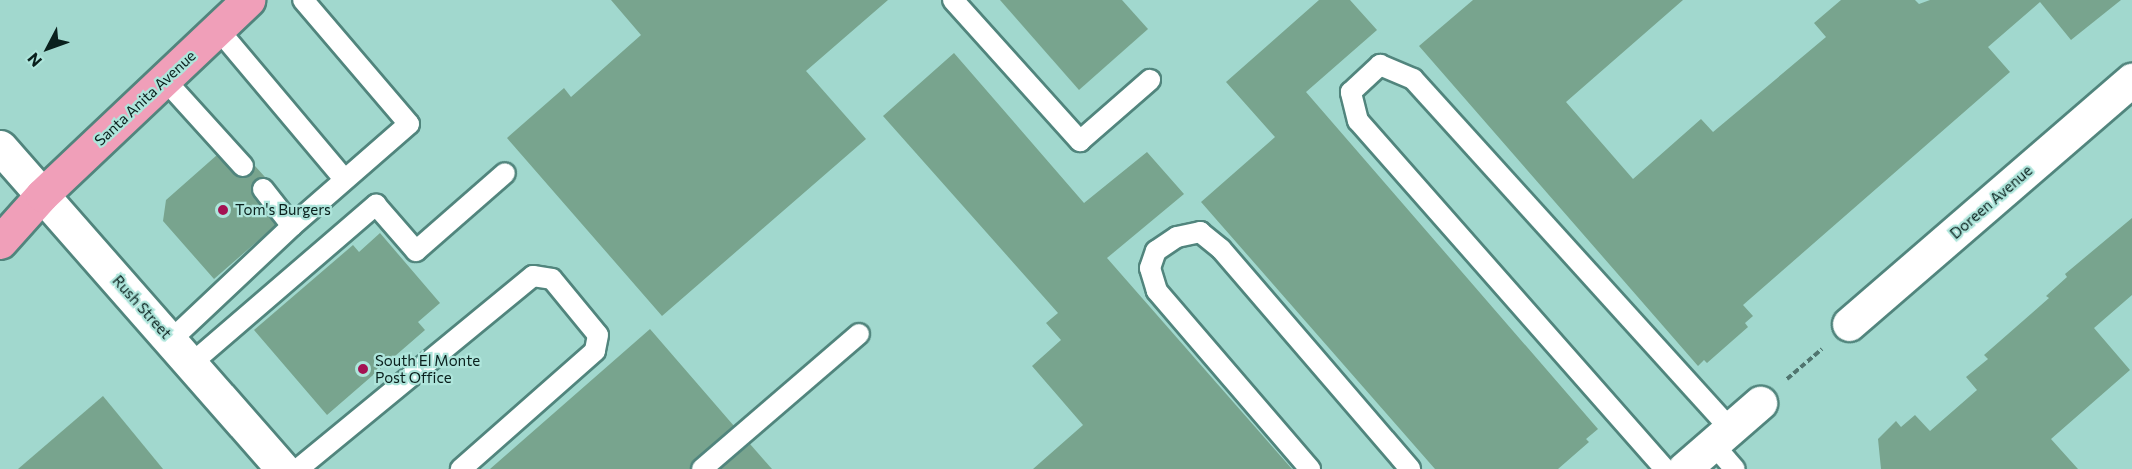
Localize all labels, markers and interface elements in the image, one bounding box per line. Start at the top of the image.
north arrow [18,18,78,78]
street label: Santa Anita Avenue [91,46,199,150]
text: N [23,49,45,71]
street label: Doreen Avenue [1946,161,2036,243]
place label: Tom's Burgers [235,201,331,219]
marker: Tom's Burgers [216,203,230,217]
street label: Rush Street [109,272,175,342]
place label: South El Monte Post Office [375,351,480,386]
marker: South El Monte Post Office [356,362,370,376]

